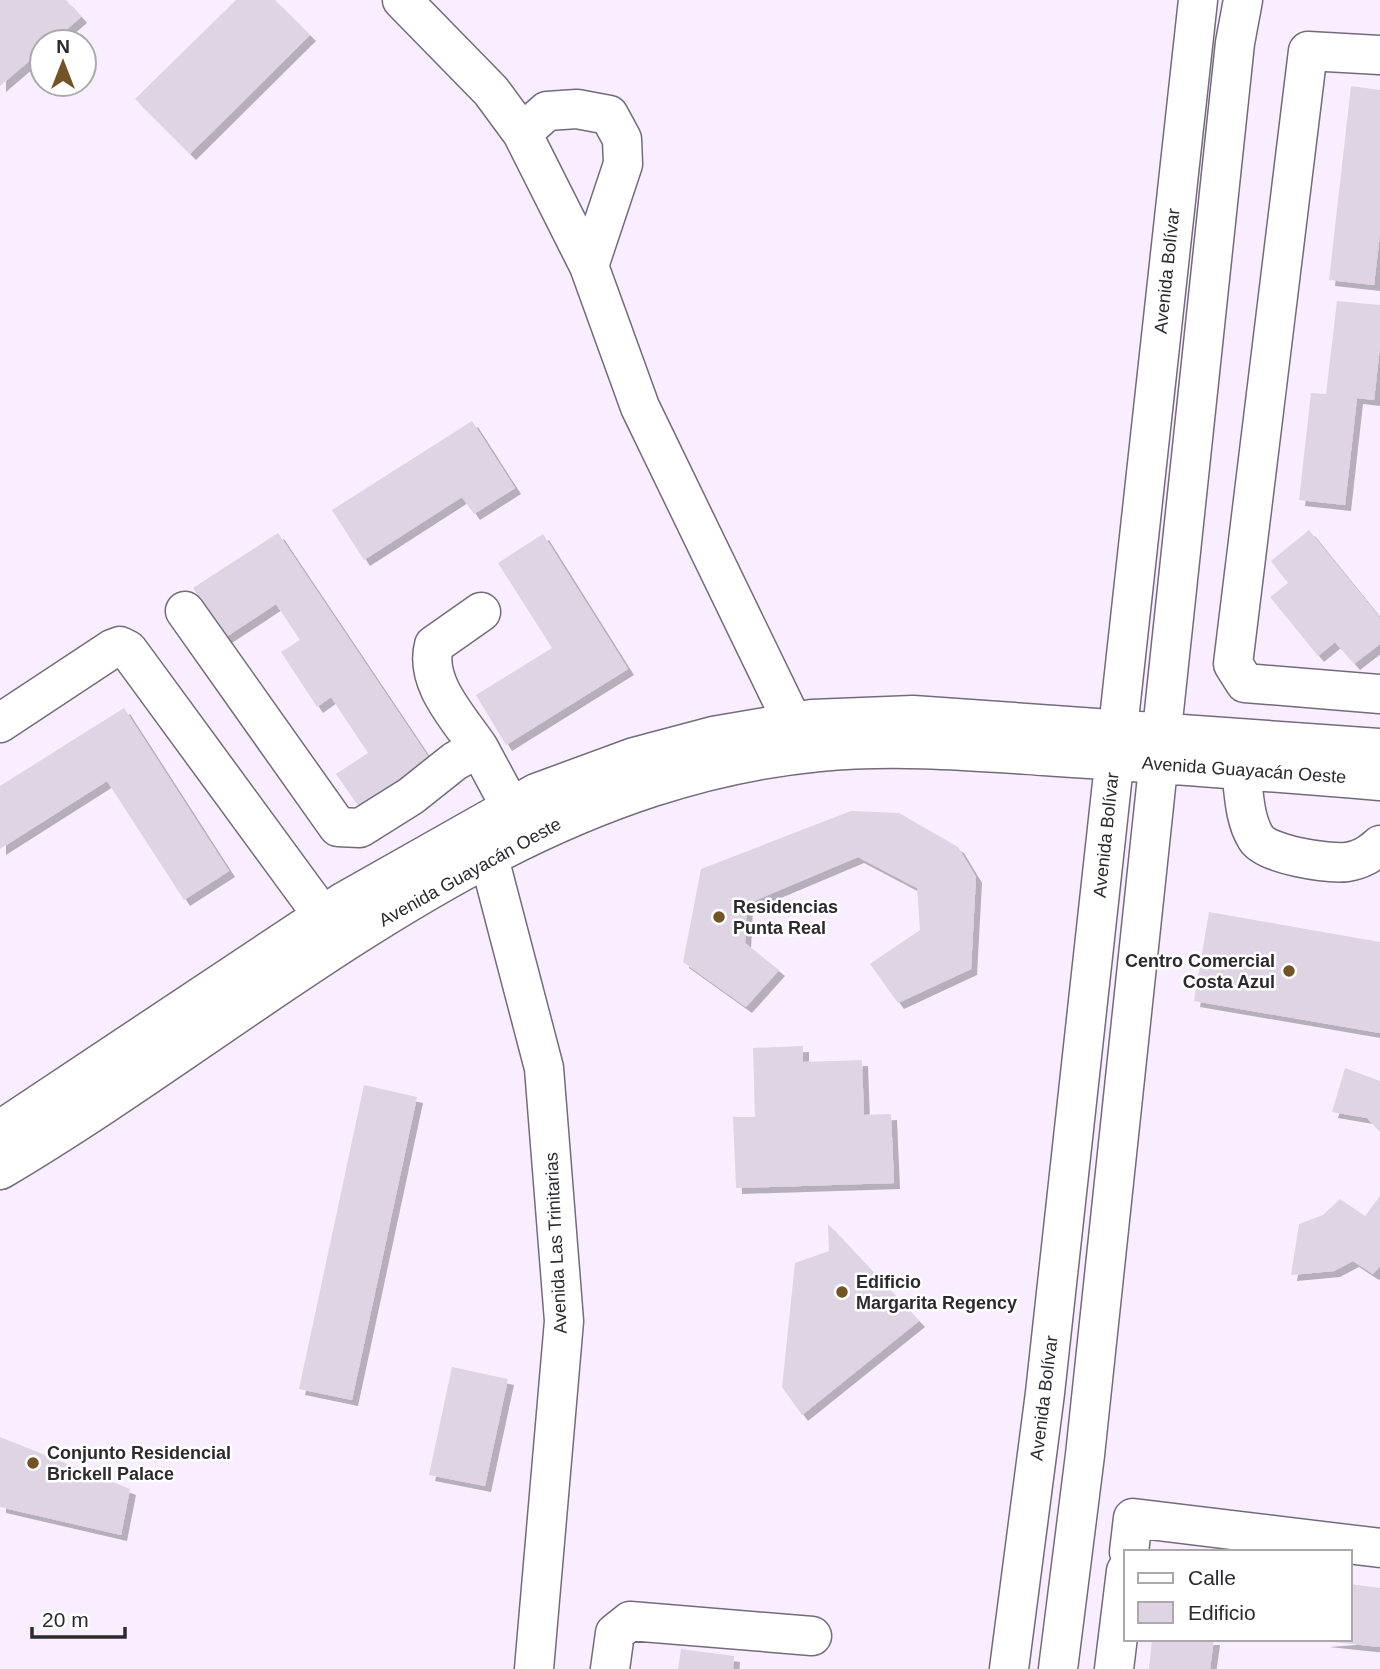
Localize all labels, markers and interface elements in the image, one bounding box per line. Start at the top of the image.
north arrow [28,28,98,98]
text: N [56,36,70,57]
street label: Avenida Bolívar [1150,207,1184,335]
street label: Avenida Guayacán Oeste [1141,753,1347,787]
street label: Avenida Bolívar [1089,771,1123,899]
street label: Avenida Guayacán Oeste [376,814,564,930]
place label: Residencias Punta Real [733,897,838,938]
marker: Residencias Punta Real [711,909,727,925]
place label: Centro Comercial Costa Azul [1125,951,1275,992]
marker: Centro Comercial Costa Azul [1281,963,1297,979]
street label: Avenida Las Trinitarias [541,1152,571,1334]
place label: Edificio Margarita Regency [856,1272,1017,1313]
marker: Edificio Margarita Regency [834,1284,850,1300]
street label: Avenida Bolívar [1026,1334,1062,1462]
place label: Conjunto Residencial Brickell Palace [47,1443,231,1484]
marker: Conjunto Residencial Brickell Palace [25,1455,41,1471]
legend [1124,1550,1352,1641]
text: Calle [1188,1566,1236,1589]
scale bar [32,1596,124,1640]
text: Edificio [1188,1601,1256,1624]
text: 20 m [42,1608,89,1631]

